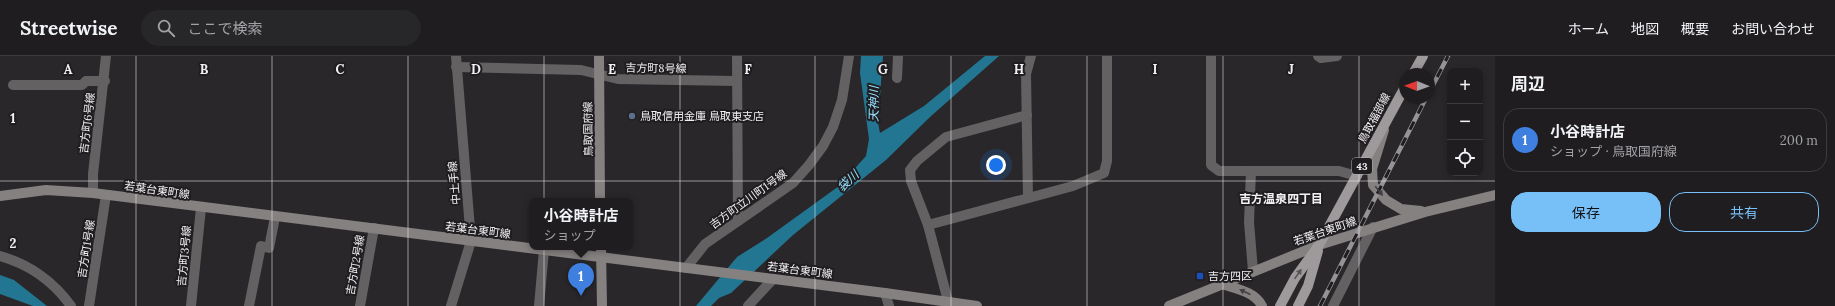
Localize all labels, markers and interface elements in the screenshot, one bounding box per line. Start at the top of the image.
search box [141,10,421,46]
text: Streetwise [20,16,117,40]
icon: search [155,17,177,39]
text: ここで検索 [187,19,262,38]
text: ホーム [1567,20,1609,38]
text: 地図 [1631,20,1659,38]
text: 概要 [1681,20,1709,38]
text: お問い合わせ [1731,20,1815,38]
street label: 吉方町8号線 [625,60,687,76]
text: A [64,61,73,78]
text: B [200,61,209,78]
text: C [336,61,345,78]
text: D [471,61,481,78]
text: E [608,61,616,78]
text: F [744,61,752,78]
text: G [878,61,888,78]
text: H [1014,61,1024,78]
text: I [1152,61,1158,78]
text: J [1288,61,1294,78]
north arrow [1399,68,1435,104]
map controls [1447,68,1483,176]
button: + [1447,68,1483,104]
text: 周辺 [1511,73,1545,95]
water label: 天神川 [866,84,881,122]
street label: 鳥取福部線 [1355,90,1393,146]
street label: 吉方町6号線 [76,92,98,154]
street label: 鳥取国府線 [581,101,595,157]
button: − [1447,104,1483,140]
place label: 鳥取信用金庫 鳥取東支店 [640,109,764,123]
text: 1 [10,110,16,127]
marker: 鳥取信用金庫 鳥取東支店 [627,111,637,121]
text: 小谷時計店 [1550,122,1625,141]
text: 1 [1522,132,1528,149]
text: 200 m [1780,132,1818,149]
button: locate [1447,140,1483,176]
text: ショップ · 鳥取国府線 [1550,143,1677,160]
your location [986,155,1006,175]
road number: 43 [1352,158,1372,174]
street label: 中土手線 [445,160,463,206]
street label: 吉方町立川町1号線 [707,166,789,232]
water label: 袋川 [834,166,863,194]
street label: 若葉台東町線 [123,178,191,202]
one-way arrow [1374,186,1383,197]
district label: 吉方温泉四丁目 [1239,191,1323,206]
button: 保存 [1511,192,1661,232]
button: 共有 [1669,192,1819,232]
popup [529,198,633,250]
text: 小谷時計店 [543,206,619,225]
street label: 若葉台東町線 [1292,214,1358,248]
street label: 吉方町1号線 [74,219,98,279]
street label: 若葉台東町線 [444,219,512,241]
street label: 吉方町3号線 [174,225,194,287]
text: ショップ [543,227,596,244]
street label: 吉方町2号線 [343,234,367,296]
text: 2 [10,235,17,252]
street label: 若葉台東町線 [766,259,834,281]
pin: 1 [568,263,594,296]
place label: 吉方四区 [1208,269,1252,283]
one-way arrow [1294,269,1302,279]
marker: 吉方四区 [1195,271,1205,281]
one-way arrow [1239,289,1250,295]

